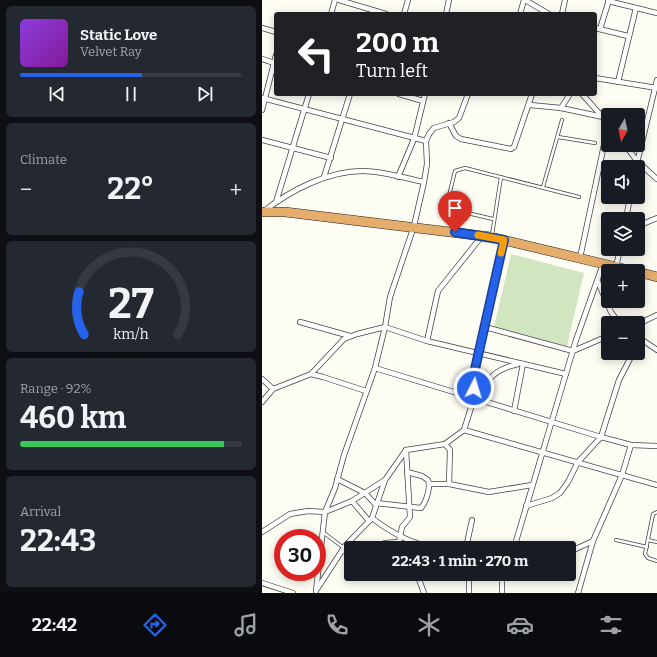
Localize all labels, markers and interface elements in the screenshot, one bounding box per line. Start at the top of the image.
text: Static Love [80,26,157,44]
text: 200 m [356,26,439,59]
icon: left [290,28,342,80]
text: Velvet Ray [80,44,142,59]
text: Turn left [356,60,428,82]
icon: previous [46,83,68,105]
icon: pause [120,83,142,105]
icon: next [194,83,216,105]
north arrow [601,108,645,152]
map controls [601,108,645,360]
text: Climate [20,152,67,167]
button: sound [601,160,645,204]
text: 22° [107,171,154,207]
text: − [20,176,32,203]
text: + [229,176,242,203]
pin [438,191,472,232]
icon: arrive [444,197,466,219]
button: layers [601,212,645,256]
button: + [601,264,645,308]
text: 27 [108,278,154,328]
button: − [601,316,645,360]
text: km/h [113,325,149,342]
position arrow [453,367,495,409]
text: Range · 92% [20,381,92,396]
text: 460 km [20,400,127,436]
text: Arrival [20,504,61,519]
text: 22:43 [20,523,96,559]
speed limit sign: 30 [274,529,326,581]
text: 22:43 · 1 min · 270 m [392,552,528,570]
icon: directions [141,611,169,639]
icon: music [232,611,260,639]
icon: phone [323,611,351,639]
icon: climate [415,611,443,639]
icon: car [506,611,534,639]
icon: filters [597,611,625,639]
text: 22:42 [32,614,77,636]

